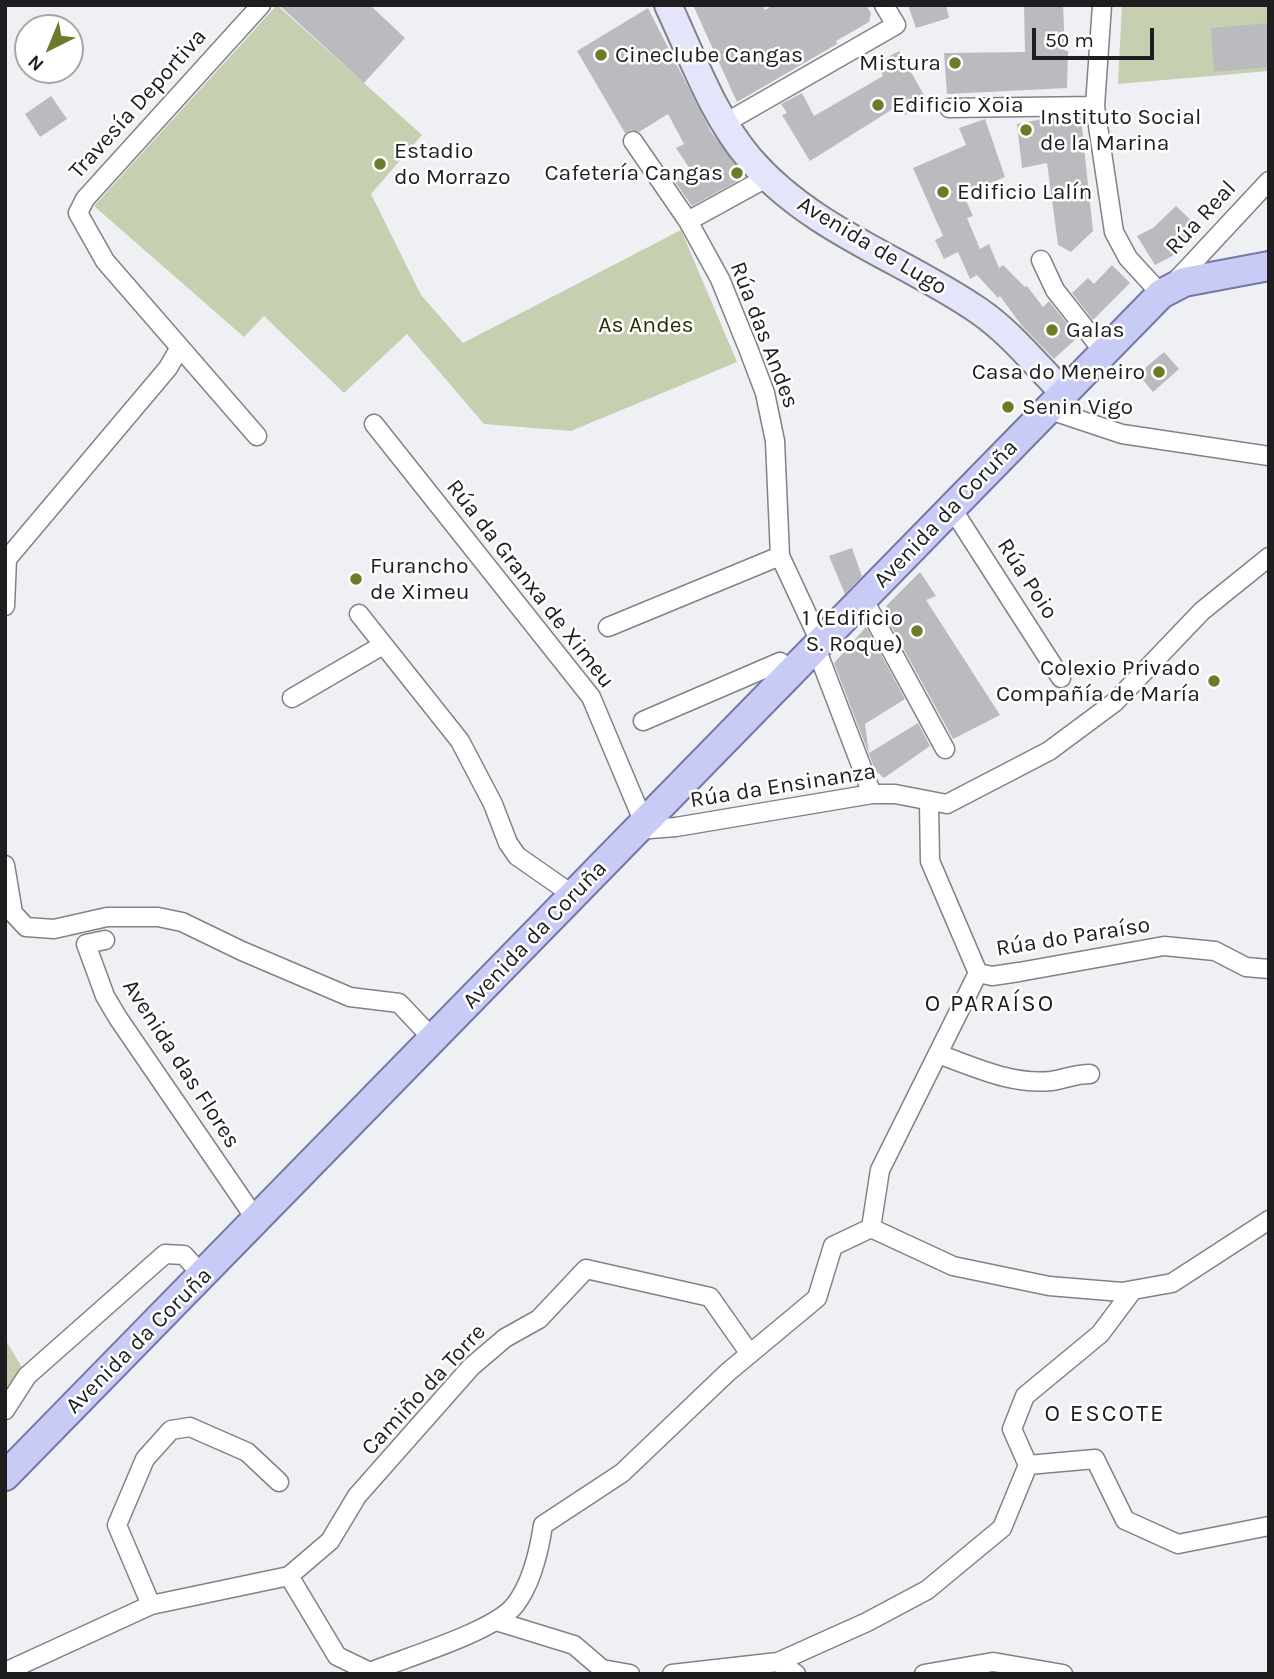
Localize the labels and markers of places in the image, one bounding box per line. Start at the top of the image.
place label: Cineclube Cangas [615,41,803,69]
marker: Cineclube Cangas [593,47,609,63]
place label: Mistura [859,49,941,77]
marker: Mistura [947,55,963,71]
place label: Edificio Xoia [892,91,1024,119]
marker: Edificio Xoia [870,97,886,113]
place label: Instituto Social de la Marina [1040,103,1201,157]
marker: Instituto Social de la Marina [1018,122,1034,138]
place label: Estadio do Morrazo [394,137,510,191]
marker: Estadio do Morrazo [372,156,388,172]
place label: Cafetería Cangas [544,159,723,187]
marker: Cafetería Cangas [729,165,745,181]
place label: Edificio Lalín [957,178,1092,206]
marker: Edificio Lalín [935,184,951,200]
place label: Galas [1066,316,1125,344]
marker: Galas [1044,322,1060,338]
place label: Casa do Meneiro [972,358,1145,386]
marker: Casa do Meneiro [1151,364,1167,380]
place label: Senin Vigo [1022,393,1133,421]
marker: Senin Vigo [1000,399,1016,415]
place label: Furancho de Ximeu [370,552,470,606]
marker: Furancho de Ximeu [348,571,364,587]
place label: 1 (Edificio S. Roque) [802,604,903,658]
marker: 1 (Edificio S. Roque) [909,623,925,639]
place label: Colexio Privado Compañía de María [996,654,1200,708]
marker: Colexio Privado Compañía de María [1206,673,1222,689]

